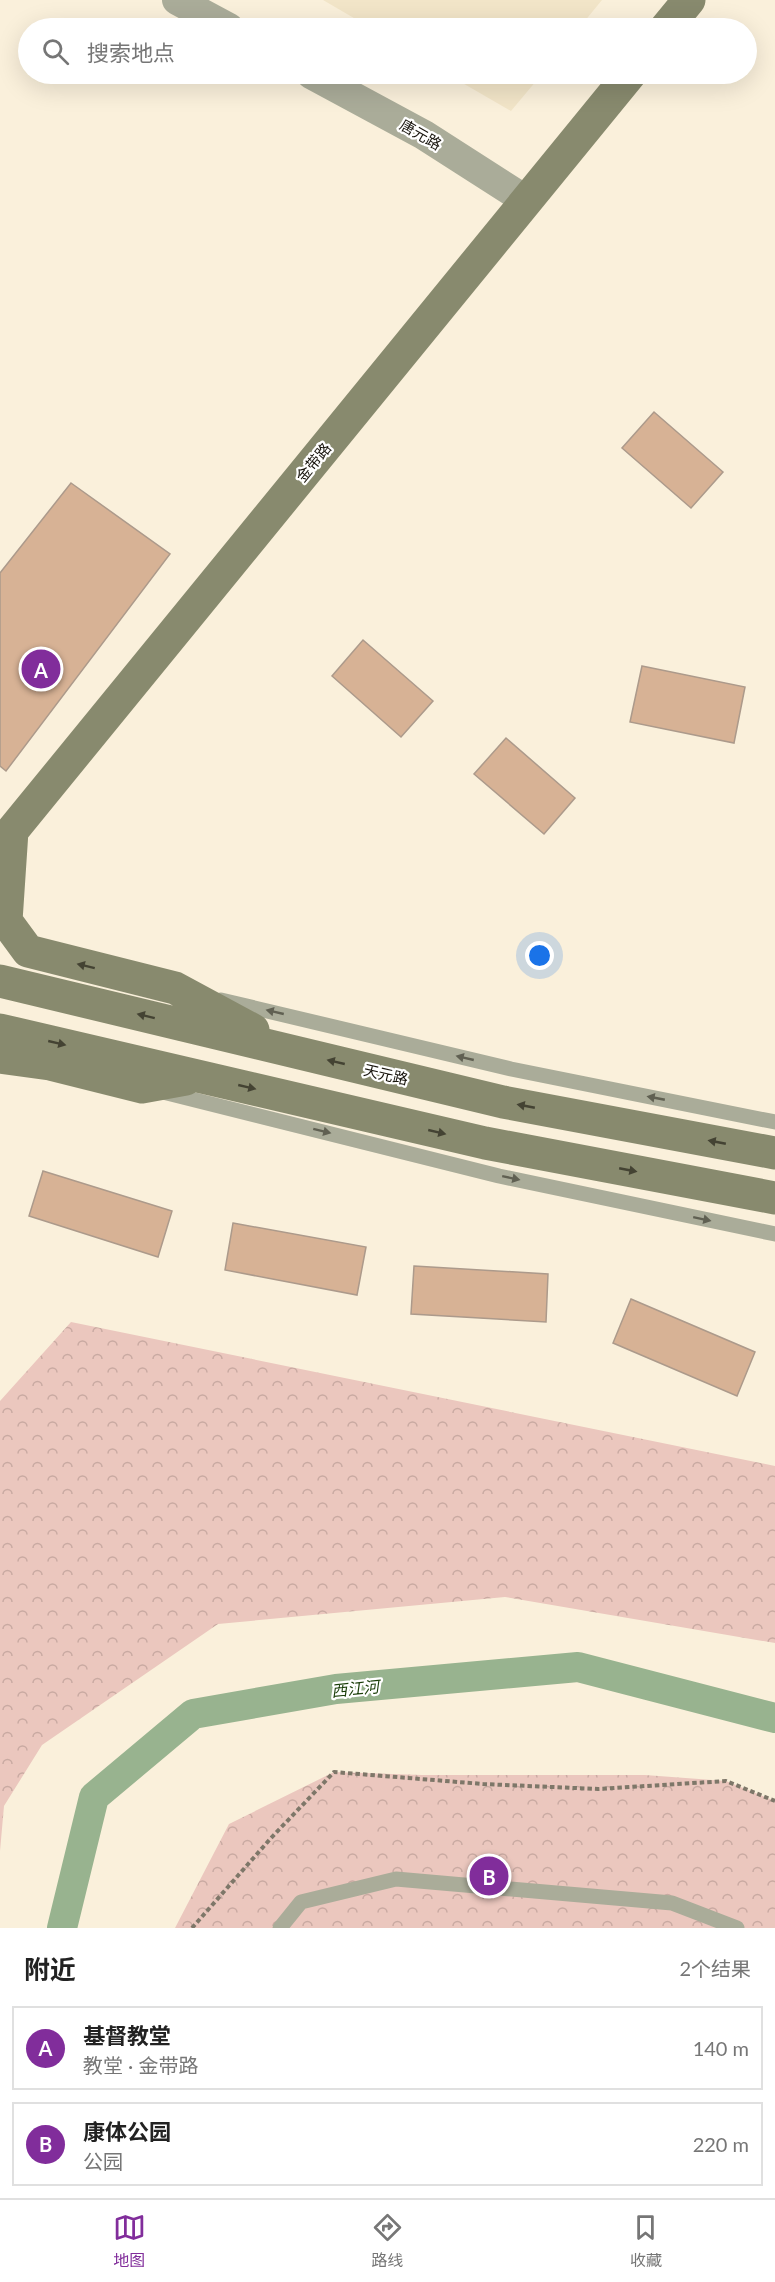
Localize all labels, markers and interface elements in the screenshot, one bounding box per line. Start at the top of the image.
search box [18,18,757,84]
icon: search [39,35,72,68]
text: 搜索地点 [87,39,175,66]
street label: 唐元路 [397,115,445,153]
street label: 金带路 [292,439,334,485]
pin: A [22,646,60,692]
your location [525,941,554,970]
one-way arrow [77,960,95,970]
one-way arrow [266,1007,285,1017]
one-way arrow [137,1011,156,1021]
one-way arrow [48,1038,66,1048]
one-way arrow [456,1052,474,1062]
one-way arrow [326,1057,345,1066]
street label: 天元路 [362,1060,410,1088]
one-way arrow [238,1083,256,1093]
one-way arrow [646,1093,665,1102]
one-way arrow [516,1101,535,1110]
one-way arrow [312,1127,331,1137]
one-way arrow [428,1127,446,1137]
one-way arrow [708,1137,727,1146]
one-way arrow [619,1166,638,1175]
one-way arrow [502,1174,521,1183]
one-way arrow [692,1215,711,1224]
water label: 西江河 [330,1676,383,1700]
pin: B [470,1854,508,1898]
text: 附近 [24,1953,76,1985]
text: 2个结果 [679,1956,751,1980]
text: 基督教堂 [83,2022,171,2049]
text: A [39,2036,52,2060]
text: 140 m [693,2036,749,2060]
text: 教堂 · 金带路 [83,2053,198,2077]
text: 康体公园 [83,2118,171,2145]
text: B [39,2132,52,2156]
text: 220 m [693,2132,749,2156]
text: 公园 [83,2149,123,2173]
tab: 地图 [113,2211,146,2271]
tab: 路线 [371,2211,404,2271]
tab: 收藏 [629,2211,662,2271]

